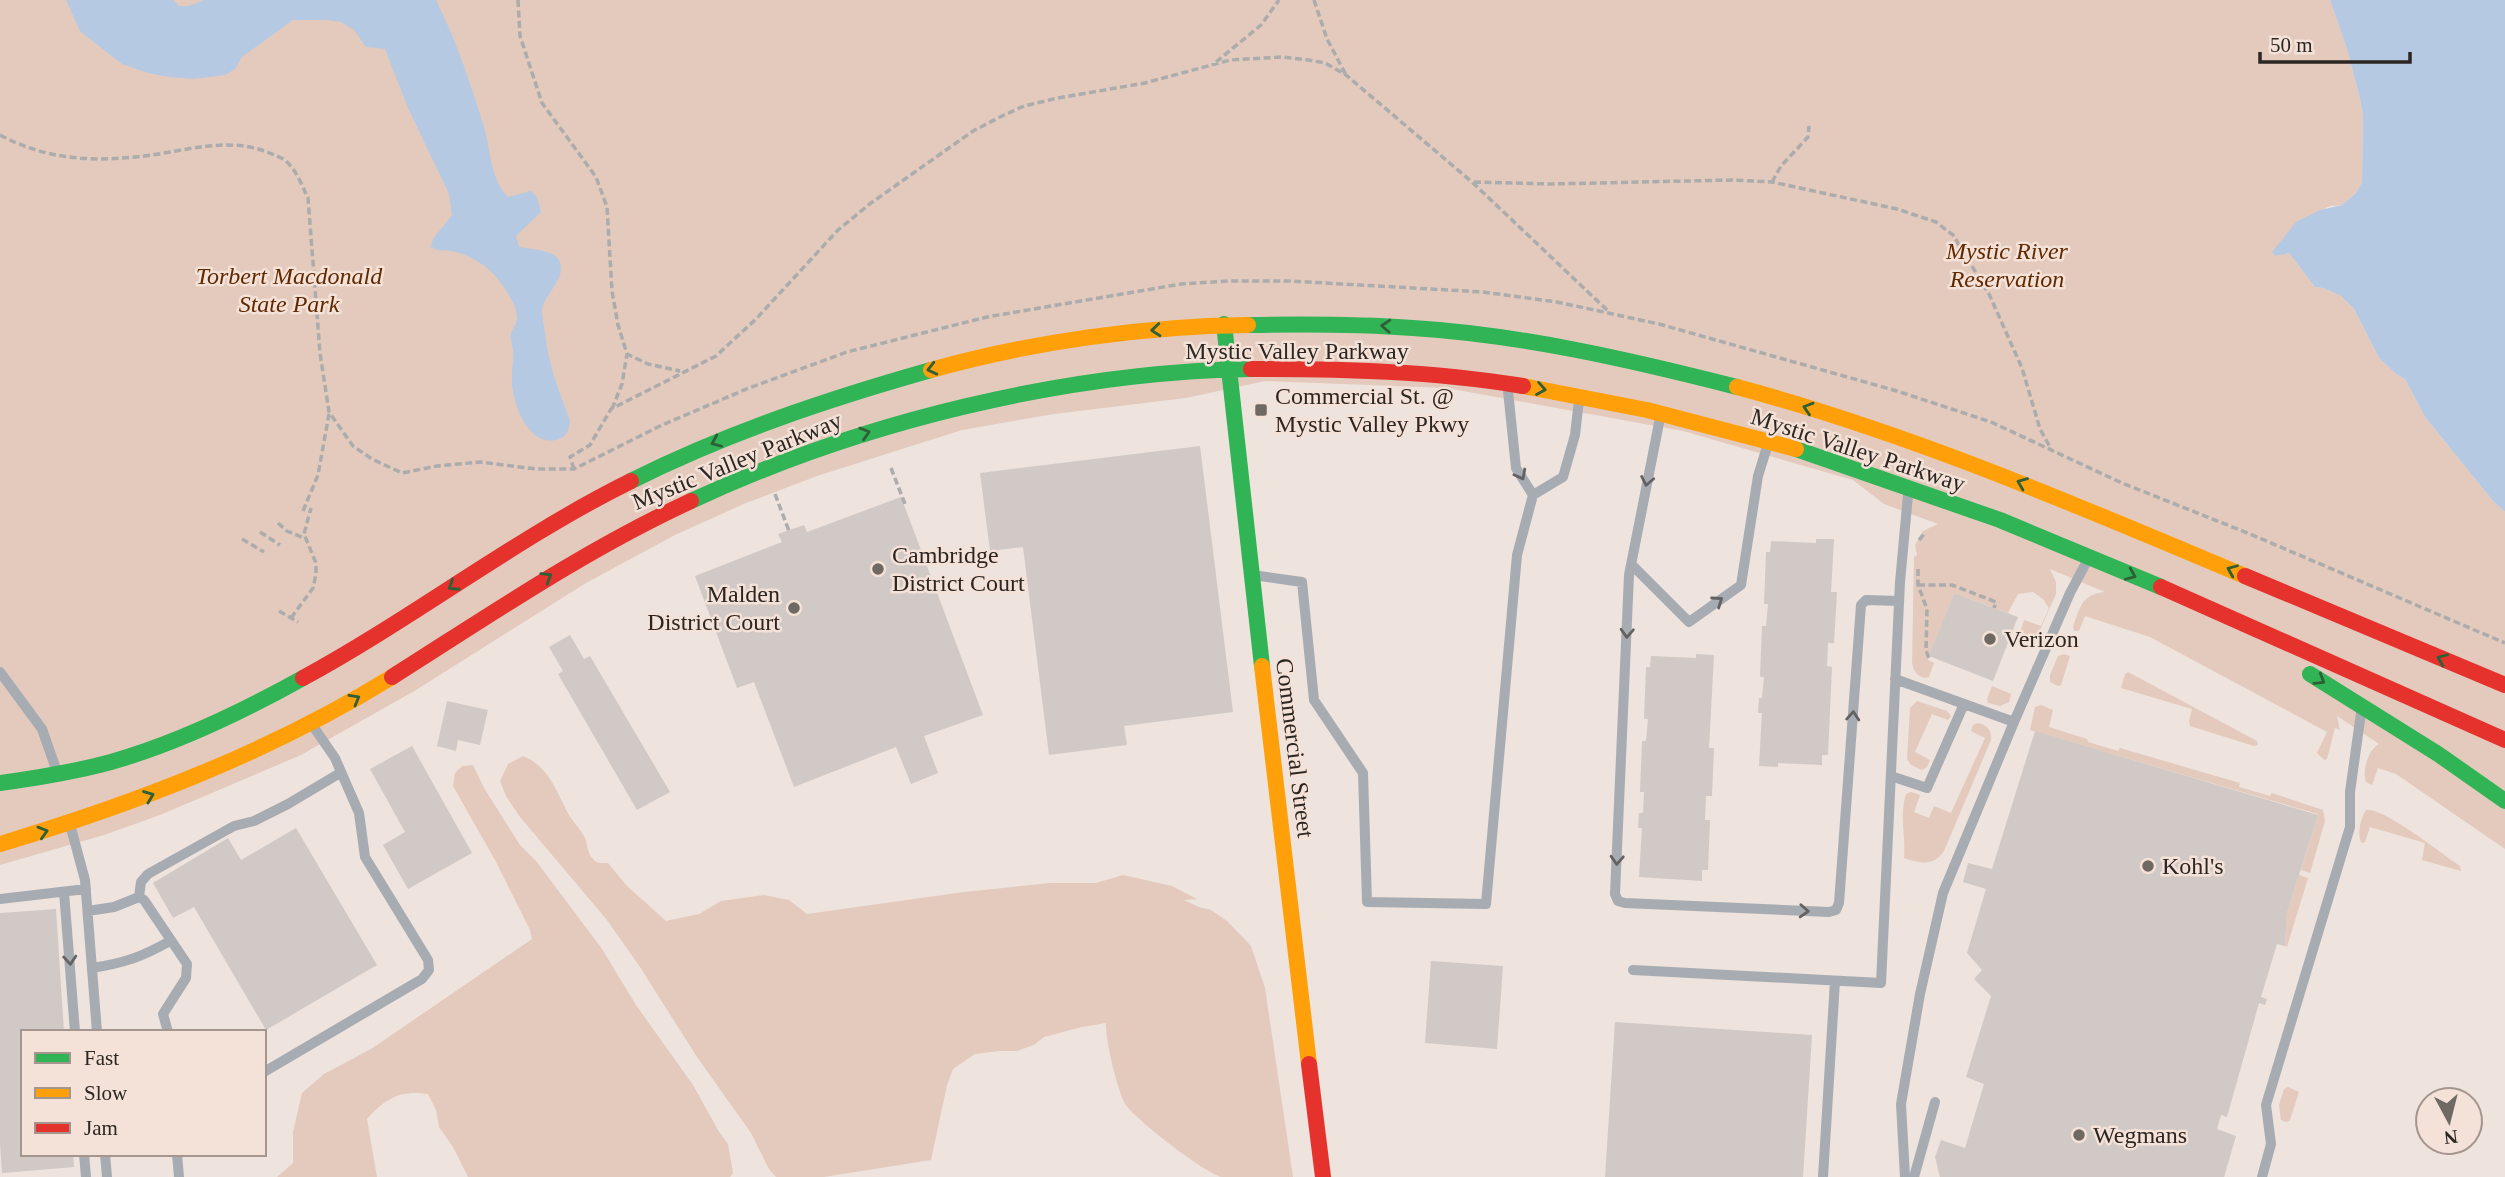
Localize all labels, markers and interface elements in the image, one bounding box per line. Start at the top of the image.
scale bar [2260,21,2410,65]
text: 50 m [2270,33,2313,57]
park label: Mystic River Reservation [1945,238,2069,292]
park label: Torbert Macdonald State Park [196,263,383,317]
one-way arrow [1380,319,1391,334]
one-way arrow [1150,322,1161,337]
street label: Mystic Valley Parkway [1185,338,1409,364]
one-way arrow [926,361,938,375]
one-way arrow [1535,381,1547,396]
place label: Commercial St. @ Mystic Valley Pkwy [1275,383,1469,437]
marker: Commercial St. @ Mystic Valley Pkwy [1253,402,1269,418]
one-way arrow [1802,402,1814,416]
street label: Mystic Valley Parkway [1748,403,1968,497]
street label: Mystic Valley Parkway [629,407,845,515]
one-way arrow [859,427,871,442]
one-way arrow [711,434,724,448]
one-way arrow [1513,467,1527,480]
one-way arrow [1640,475,1655,487]
one-way arrow [2017,477,2030,491]
place label: Cambridge District Court [892,542,1025,596]
marker: Cambridge District Court [870,561,886,577]
one-way arrow [2227,565,2239,579]
one-way arrow [2124,567,2136,581]
one-way arrow [540,573,553,586]
one-way arrow [447,577,460,590]
place label: Malden District Court [647,581,780,635]
one-way arrow [1710,597,1723,609]
marker: Malden District Court [786,600,802,616]
place label: Verizon [2004,626,2079,652]
one-way arrow [1619,627,1634,638]
marker: Verizon [1982,631,1998,647]
one-way arrow [2437,653,2449,667]
street label: Commercial Street [1271,657,1319,840]
one-way arrow [2313,672,2326,685]
one-way arrow [348,694,360,707]
one-way arrow [1845,711,1860,722]
one-way arrow [143,791,155,805]
one-way arrow [36,825,48,840]
place label: Kohl's [2162,853,2224,879]
one-way arrow [1609,855,1624,866]
marker: Kohl's [2140,858,2156,874]
one-way arrow [1799,904,1810,919]
one-way arrow [62,955,77,966]
legend [21,1030,266,1156]
text: Fast [84,1046,119,1070]
text: Slow [84,1081,128,1105]
north arrow [2414,1086,2484,1156]
text: Jam [84,1116,118,1140]
place label: Wegmans [2093,1122,2187,1148]
text: N [2443,1126,2459,1149]
marker: Wegmans [2071,1127,2087,1143]

